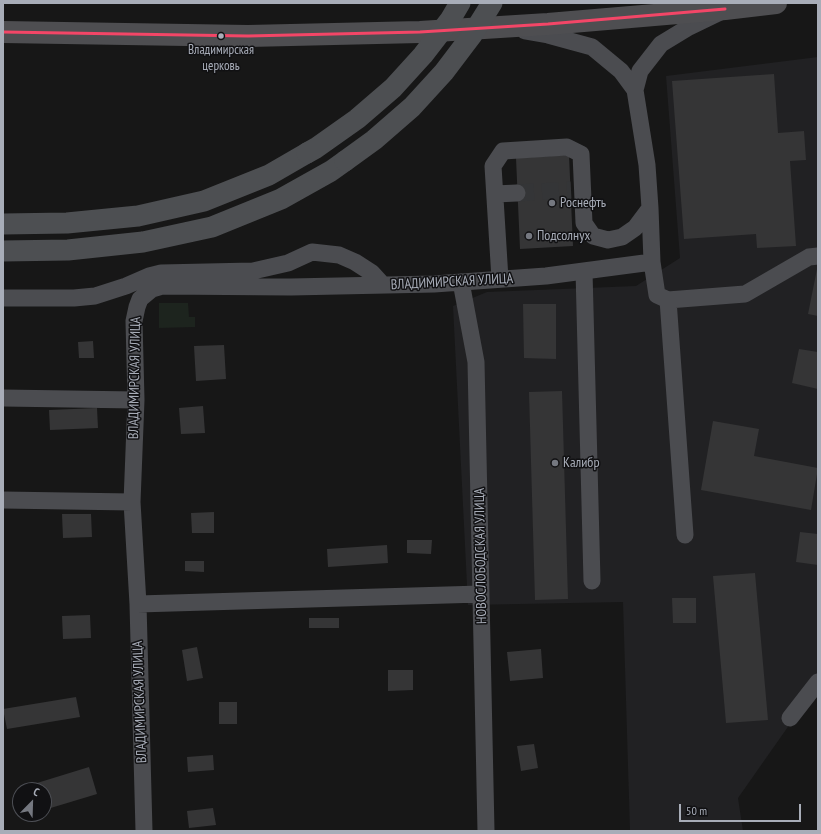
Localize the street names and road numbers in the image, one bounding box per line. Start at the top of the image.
street label: ВЛАДИМИРСКАЯ УЛИЦА [390,270,514,294]
street label: ВЛАДИМИРСКАЯ УЛИЦА [126,317,144,439]
street label: НОВОСЛОБОДСКАЯ УЛИЦА [471,488,491,624]
street label: ВЛАДИМИРСКАЯ УЛИЦА [129,640,151,764]

